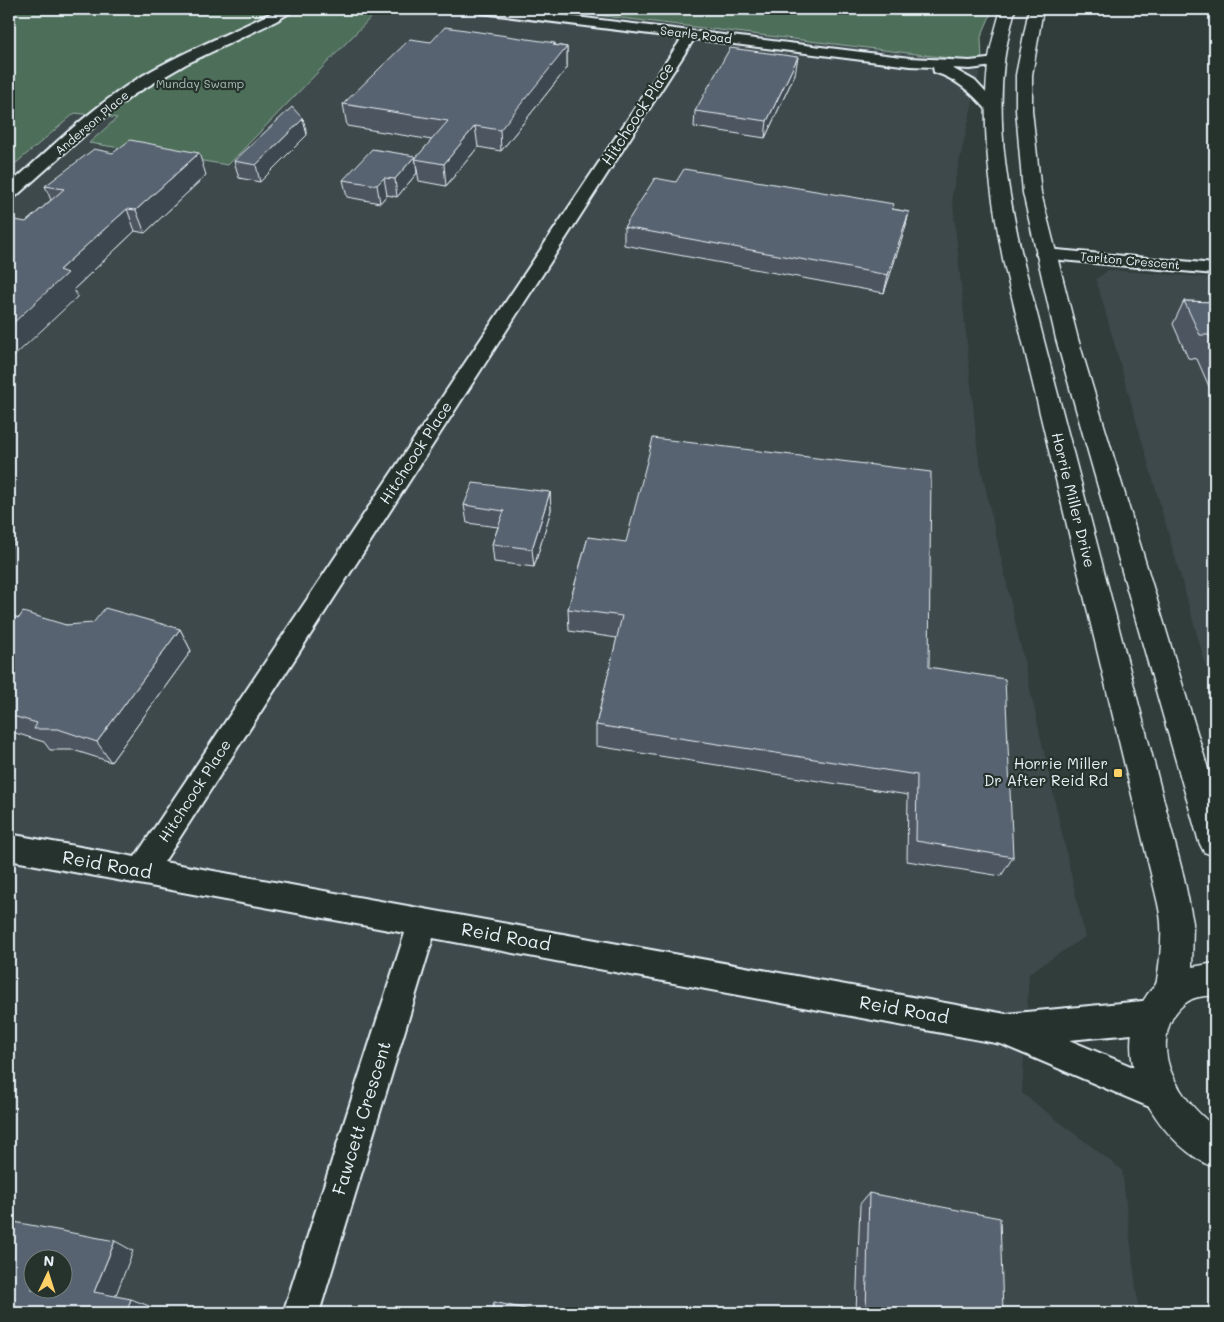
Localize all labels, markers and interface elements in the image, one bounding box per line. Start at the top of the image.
street label: Searle Road [659,22,733,46]
street label: Hitchcock Place [596,58,678,169]
park label: Munday Swamp [156,75,244,91]
street label: Anderson Place [51,87,132,158]
street label: Tarlton Crescent [1079,248,1181,272]
street label: Hitchcock Place [374,397,456,508]
street label: Horrie Miller Drive [1047,430,1100,569]
street label: Hitchcock Place [153,735,235,846]
place label: Horrie Miller Dr After Reid Rd [984,753,1108,790]
marker: Horrie Miller Dr After Reid Rd [1112,767,1124,779]
street label: Reid Road [61,844,154,884]
street label: Reid Road [460,916,553,956]
street label: Reid Road [858,989,951,1029]
street label: Fawcett Crescent [326,1038,396,1198]
north arrow [22,1250,72,1300]
text: N [43,1251,55,1270]

